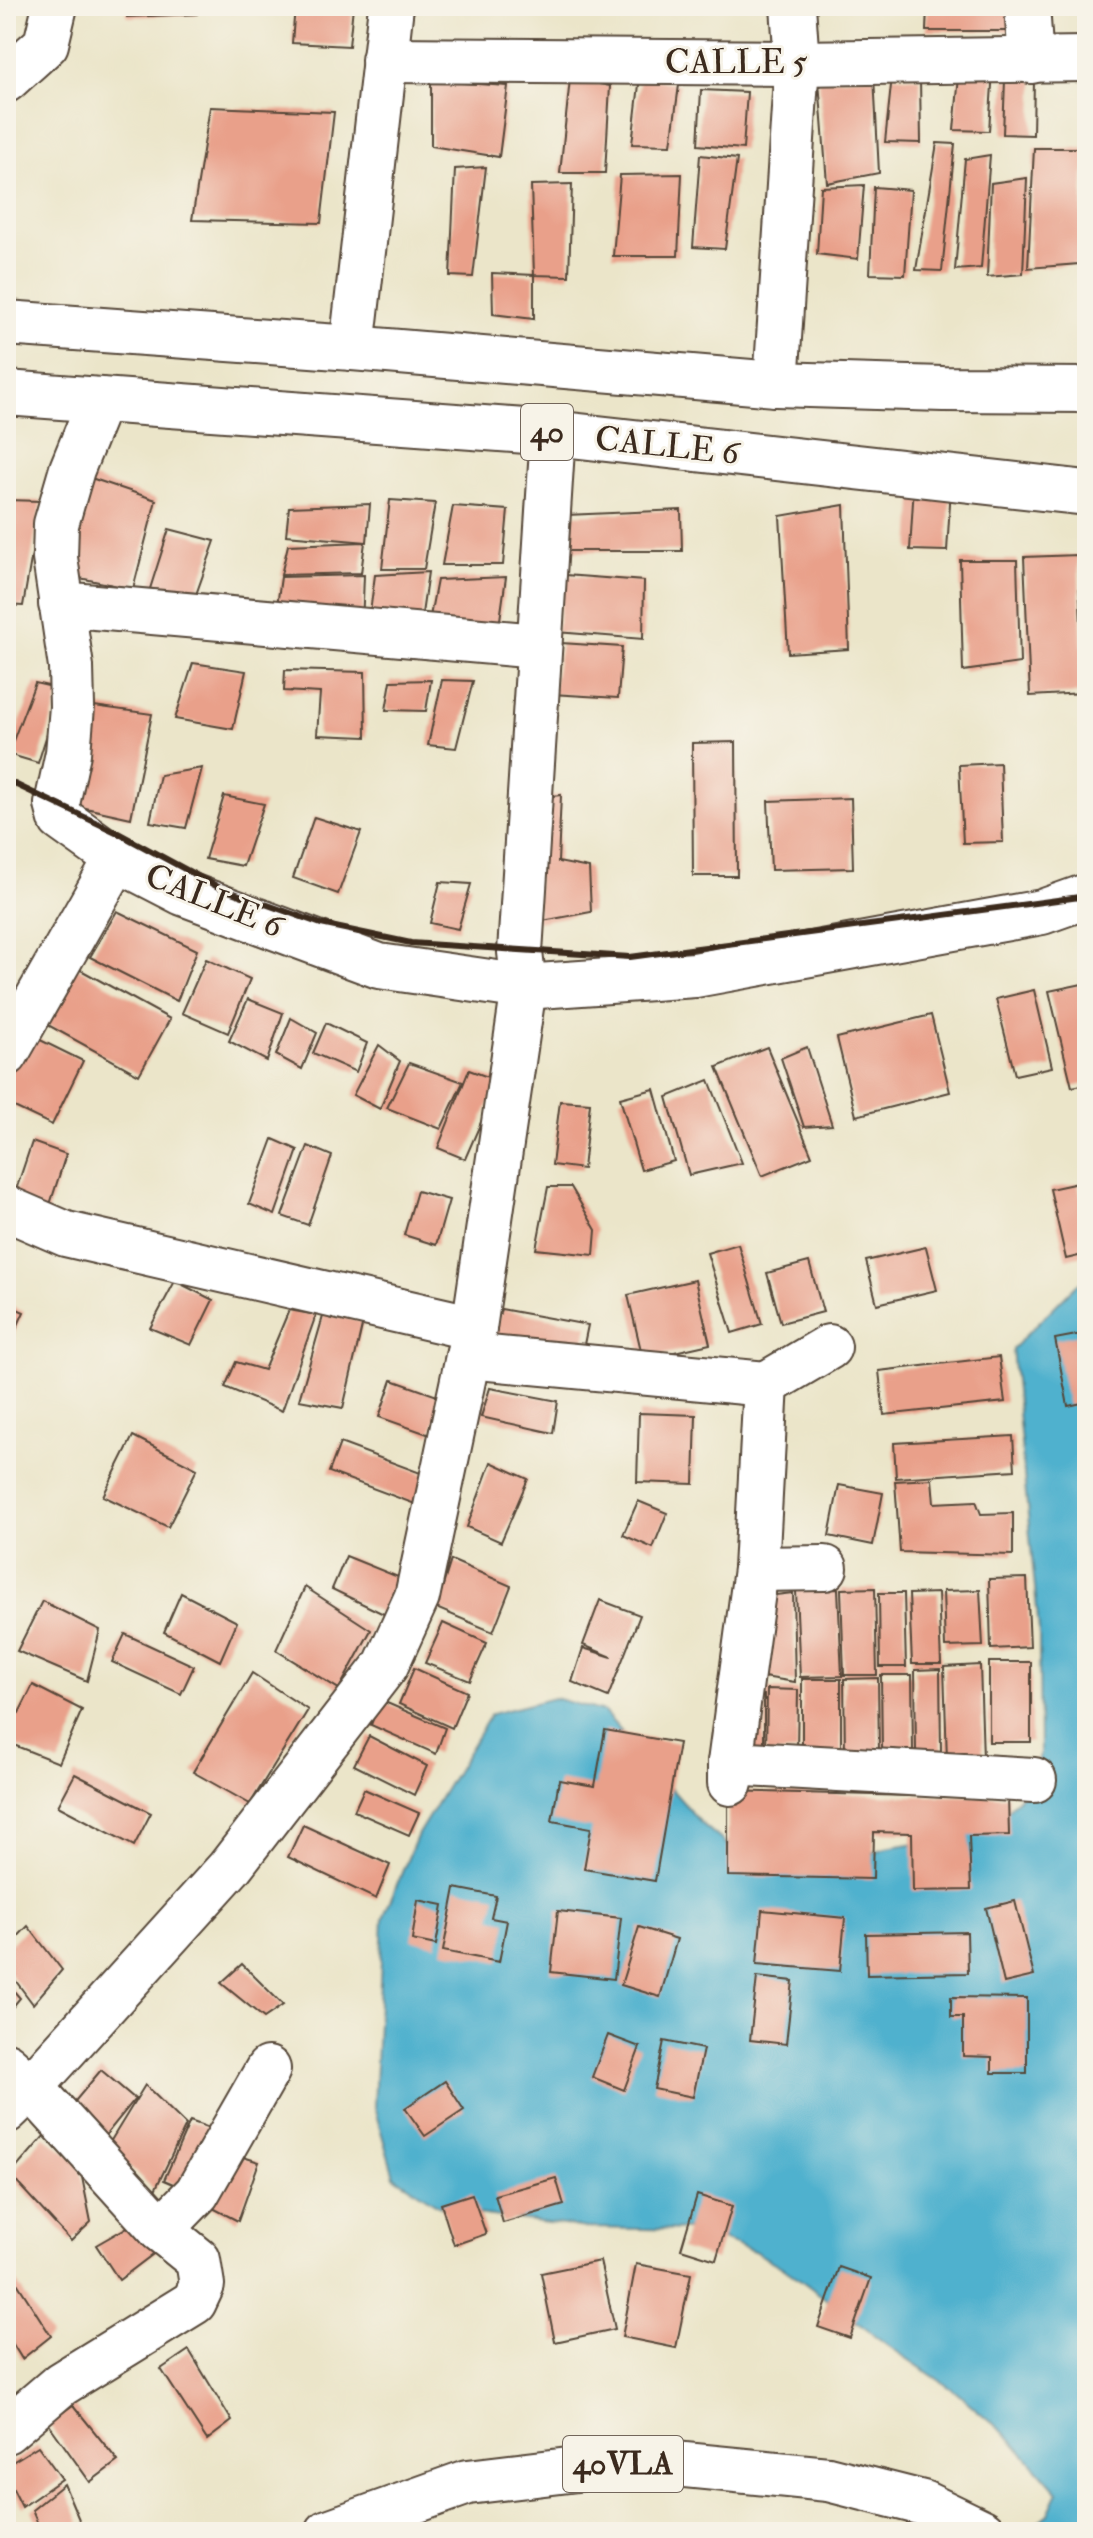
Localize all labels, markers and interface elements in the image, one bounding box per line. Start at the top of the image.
street label: CALLE 5 [665,41,807,84]
road number: 40 [521,404,573,460]
street label: CALLE 6 [593,417,743,475]
street label: CALLE 6 [139,854,291,949]
road number: 40VLA [563,2436,683,2492]

